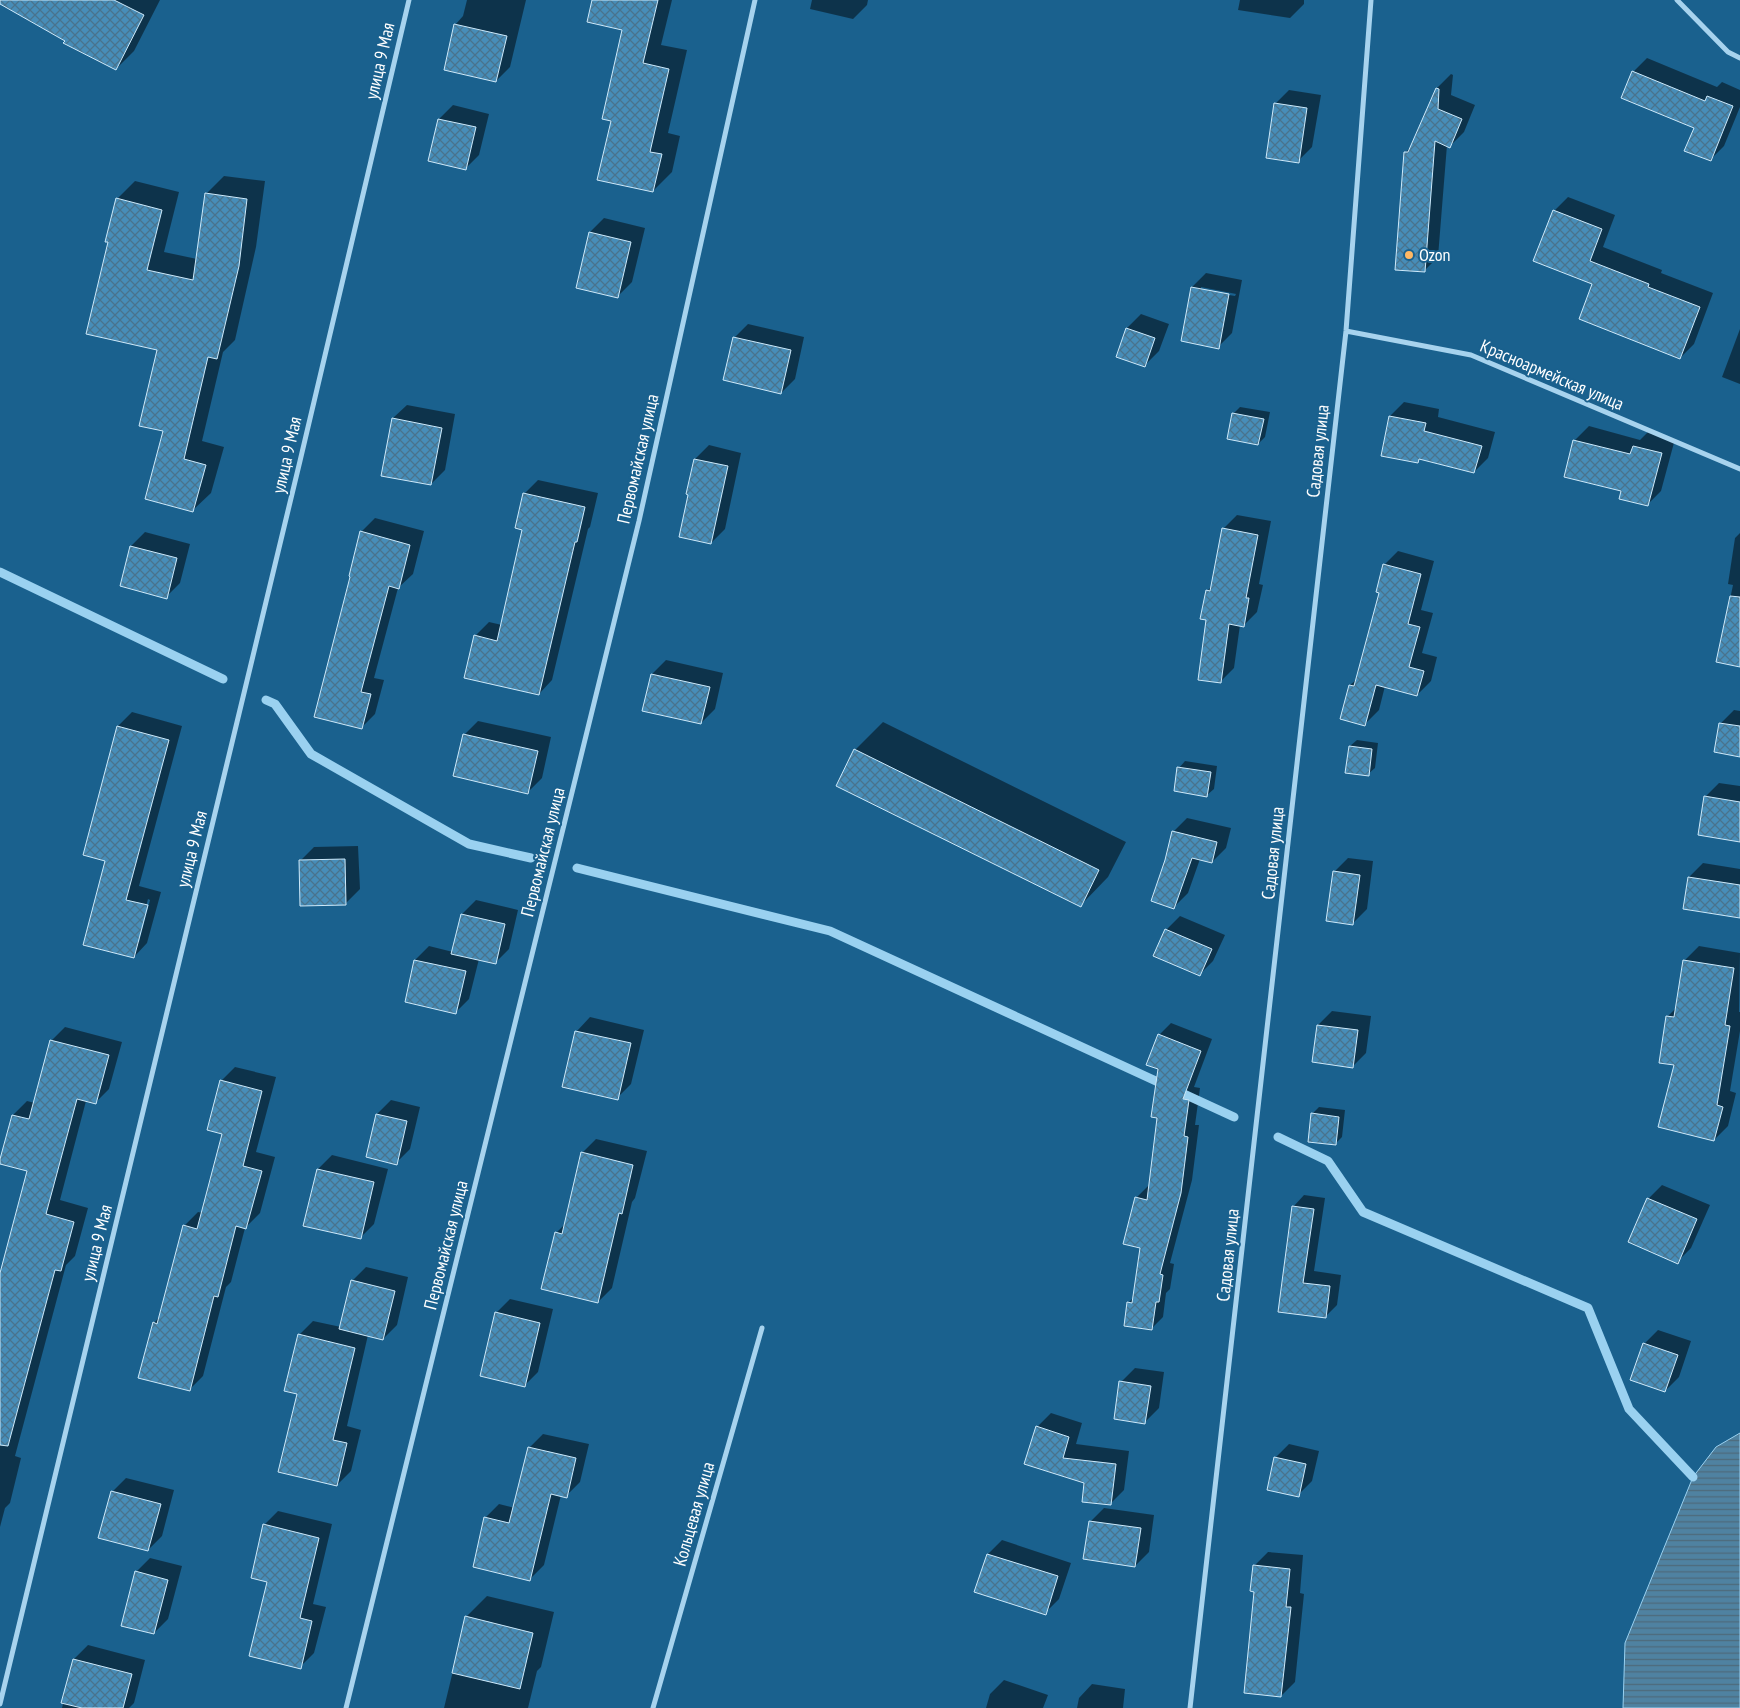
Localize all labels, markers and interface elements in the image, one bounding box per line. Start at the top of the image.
street label: улица 9 Мая [360,20,400,102]
place label: Ozon [1419,243,1451,266]
marker: Ozon [1403,249,1415,261]
street label: Красноармейская улица [1477,334,1628,415]
street label: Первомайская улица [611,392,664,526]
street label: Садовая улица [1301,403,1334,498]
street label: улица 9 Мая [267,414,307,496]
street label: Первомайская улица [515,785,570,919]
street label: Садовая улица [1256,805,1289,900]
street label: улица 9 Мая [171,808,212,890]
street label: Первомайская улица [418,1178,473,1312]
street label: улица 9 Мая [76,1202,117,1284]
street label: Садовая улица [1211,1207,1244,1302]
street label: Кольцевая улица [668,1459,719,1569]

